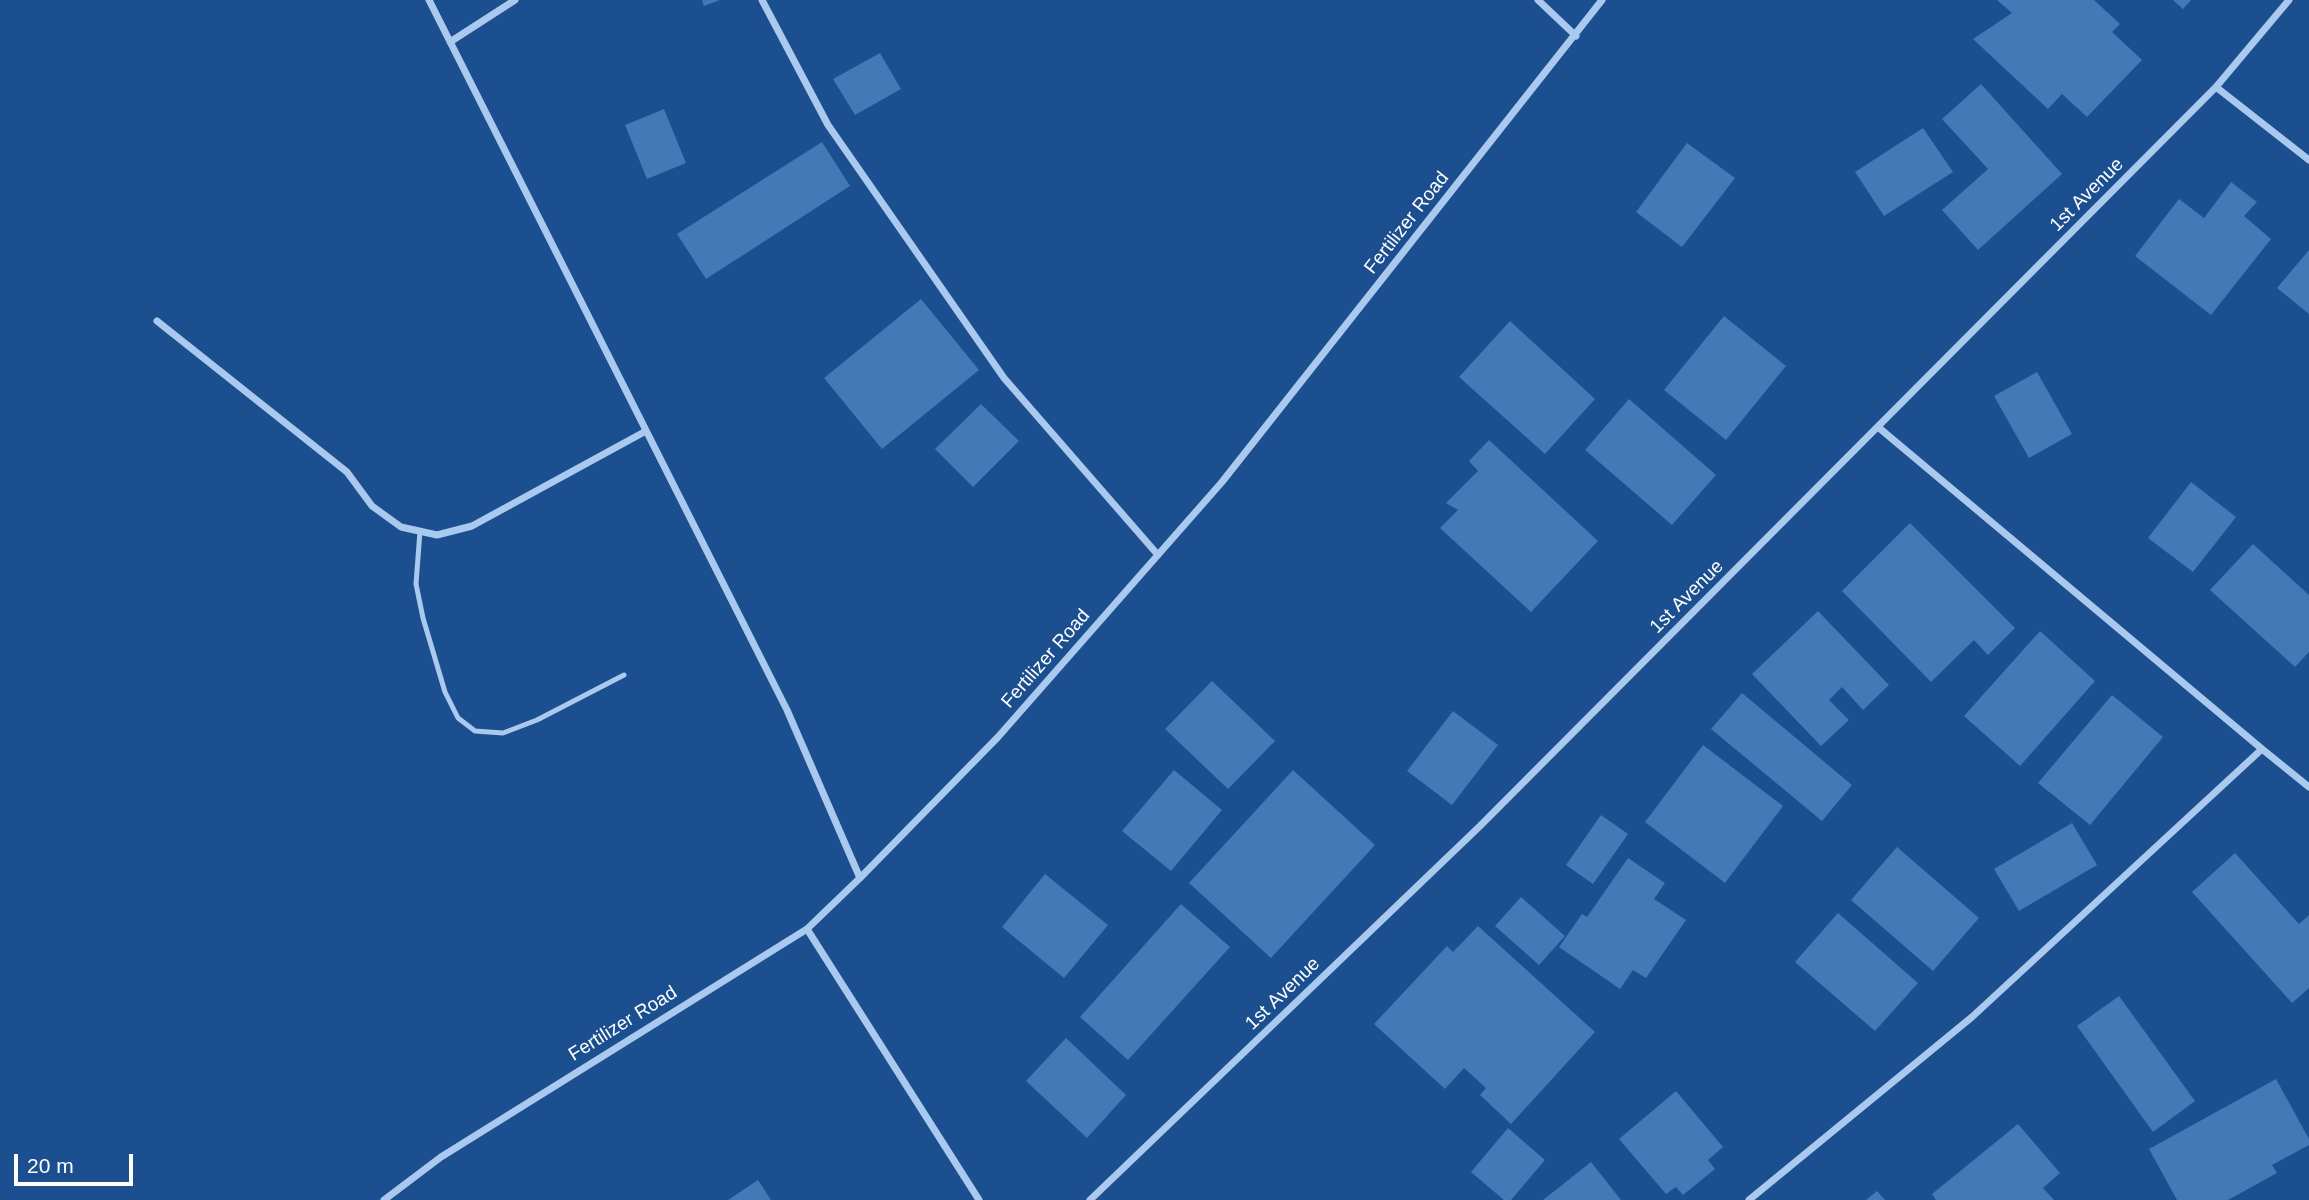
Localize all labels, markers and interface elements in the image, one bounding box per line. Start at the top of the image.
street label: 1st Avenue [2045,153,2129,237]
street label: Fertilizer Road [1360,167,1454,279]
street label: 1st Avenue [1645,555,1729,639]
street label: Fertilizer Road [997,605,1095,713]
street label: 1st Avenue [1241,953,1325,1035]
street label: Fertilizer Road [565,982,681,1066]
scale bar [18,1140,136,1184]
text: 20 m [27,1154,74,1177]

